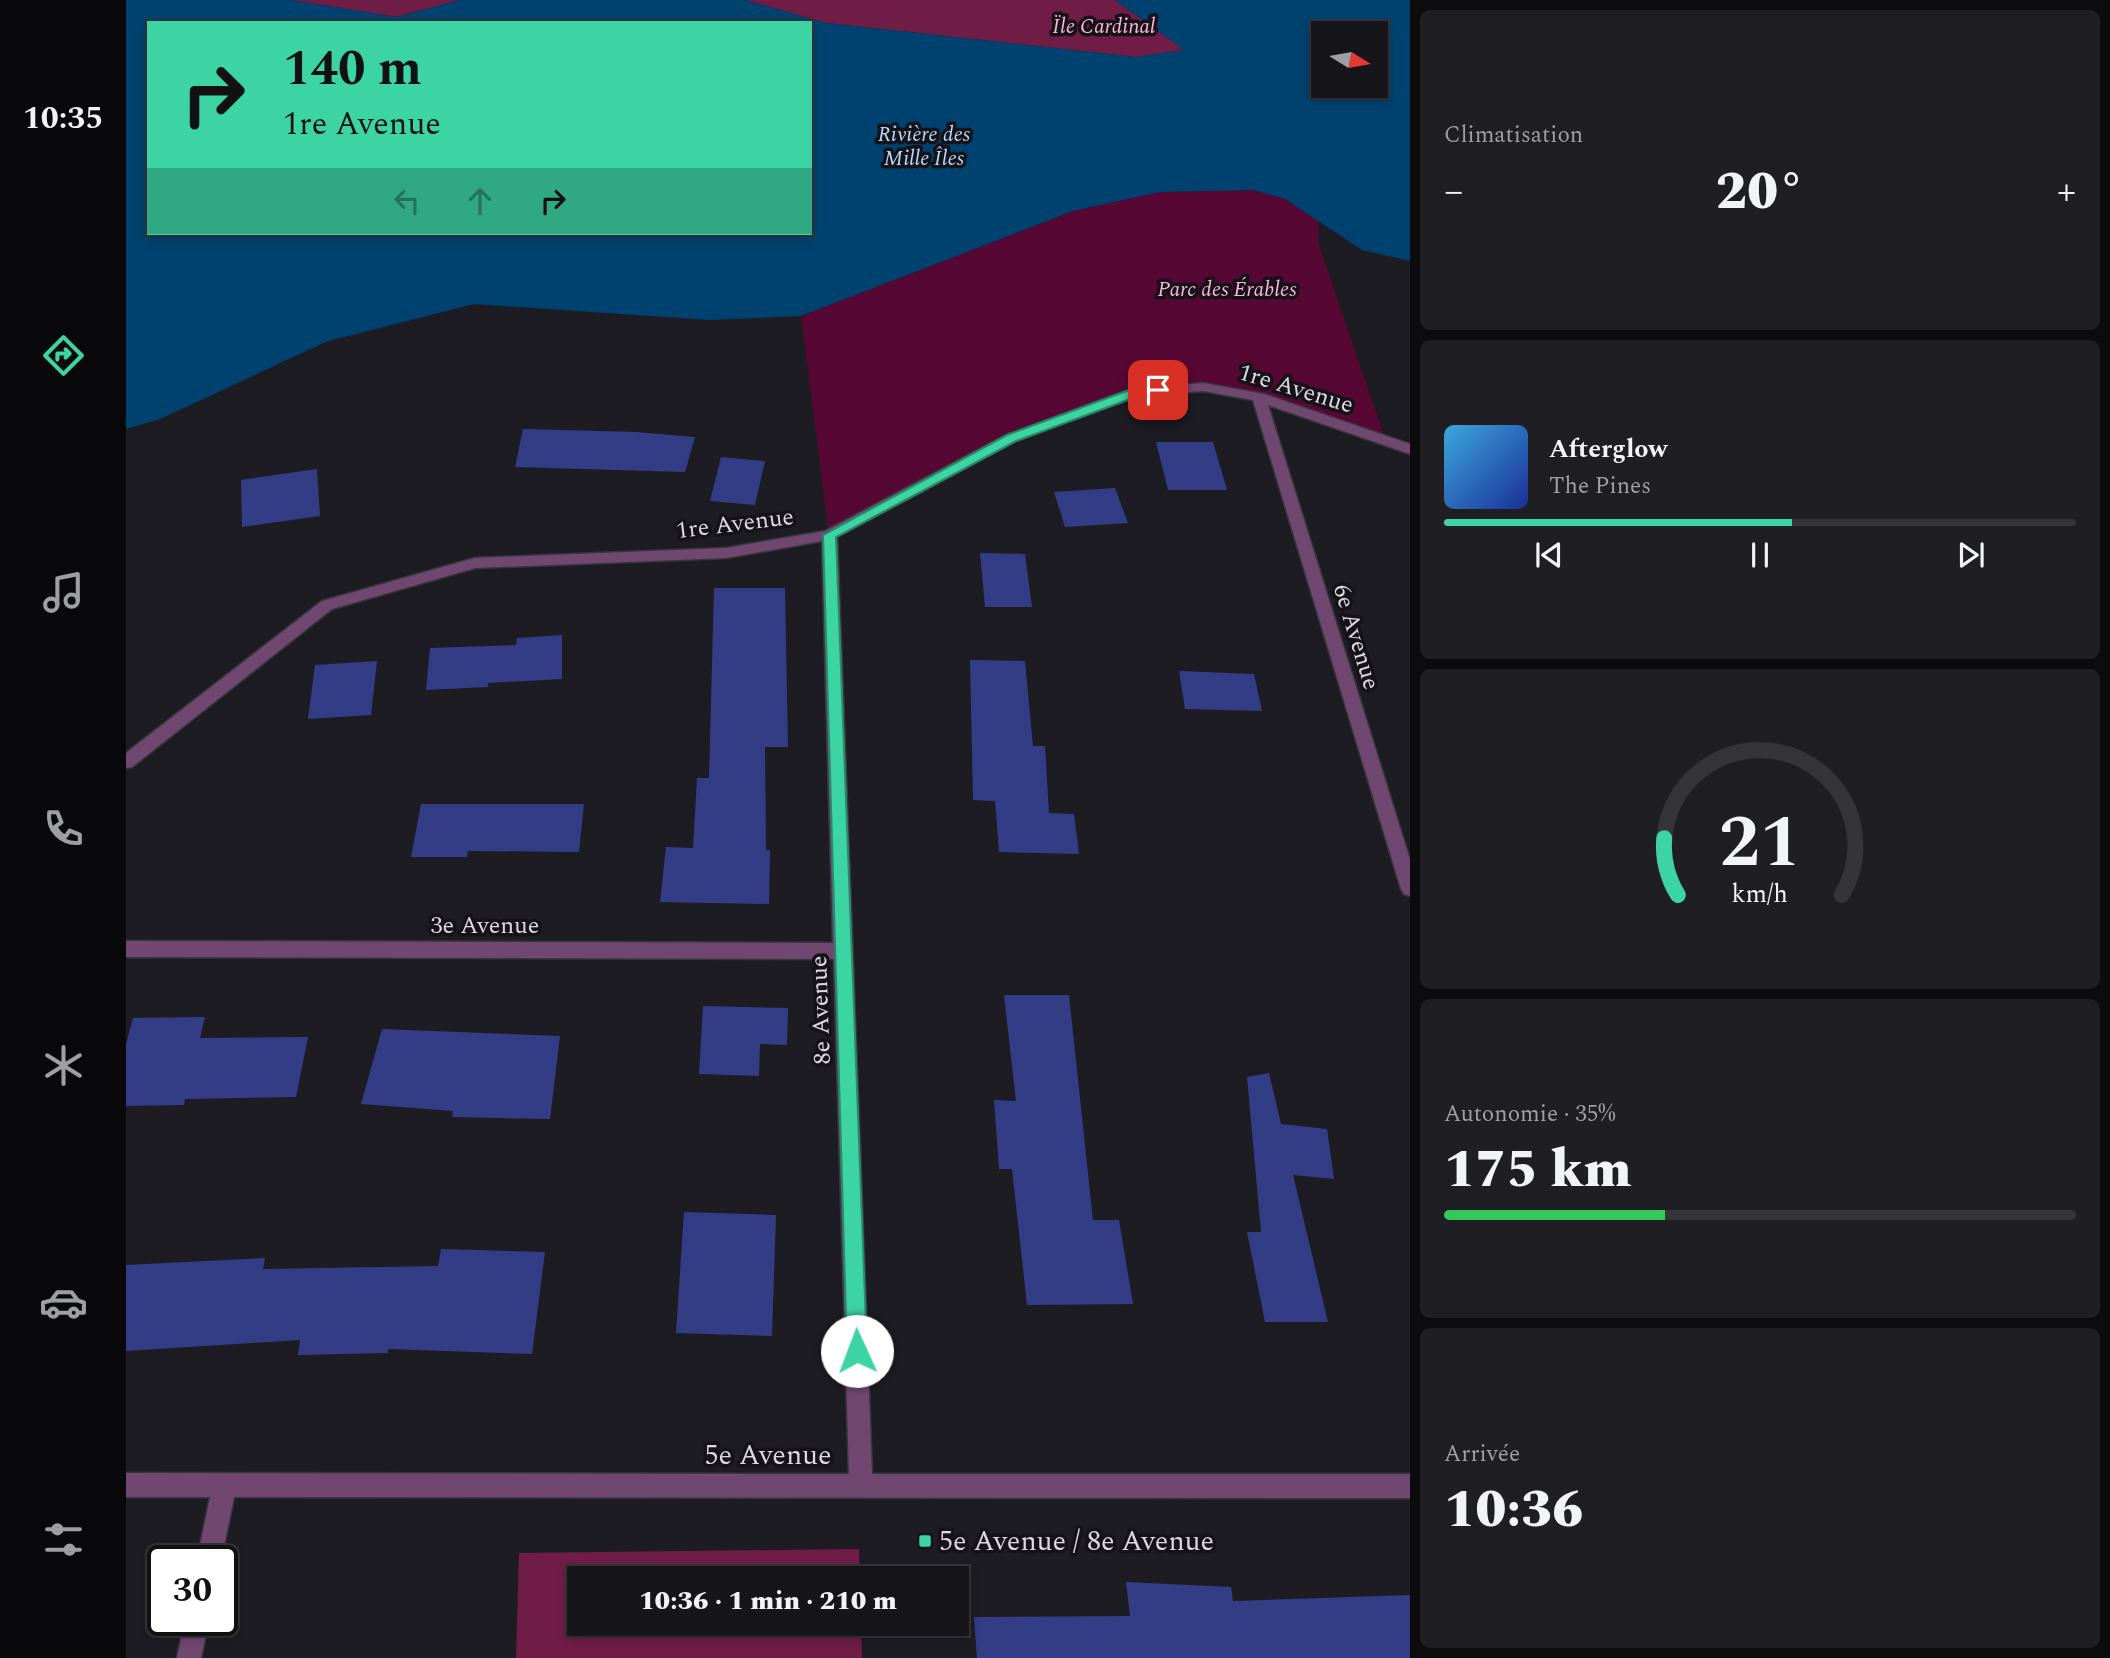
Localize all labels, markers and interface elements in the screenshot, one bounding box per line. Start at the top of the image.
park label: Ïle Cardinal [1053,11,1156,43]
north arrow [1311,21,1388,98]
map controls [1311,21,1388,98]
text: 140 m [283,32,422,107]
icon: right [168,49,259,140]
text: 10:35 [23,94,103,143]
text: 1re Avenue [283,100,441,149]
text: Climatisation [1444,118,1583,153]
water label: Rivière des Mille Îles [878,119,971,175]
text: 20° [1716,153,1804,232]
text: − [1444,163,1463,221]
text: + [2057,163,2076,221]
icon: left [388,182,426,220]
icon: ahead [461,182,499,220]
icon: right [534,182,572,220]
park label: Parc des Érables [1157,274,1297,306]
icon: directions [39,331,88,380]
street label: 1re Avenue [1234,354,1358,424]
pin [1128,360,1188,420]
icon: arrive [1139,371,1177,409]
text: Afterglow [1549,429,1668,469]
text: The Pines [1549,469,1651,504]
street label: 1re Avenue [674,499,796,549]
icon: previous [1530,536,1568,574]
icon: pause [1741,536,1779,574]
icon: next [1952,536,1990,574]
icon: music [39,568,88,617]
street label: 6e Avenue [1323,580,1389,694]
text: 21 [1719,788,1801,899]
icon: phone [39,804,88,853]
text: km/h [1732,876,1788,914]
street label: 3e Avenue [431,908,539,944]
street label: 8e Avenue [801,955,841,1065]
icon: climate [39,1041,88,1090]
text: Autonomie · 35% [1444,1097,1616,1132]
text: 175 km [1444,1131,1632,1210]
icon: car [39,1278,88,1327]
position arrow [820,1314,894,1388]
street label: 5e Avenue [705,1434,831,1477]
text: Arrivée [1444,1437,1520,1472]
text: 10:36 [1444,1471,1583,1550]
icon: filters [39,1515,88,1564]
place label: 5e Avenue / 8e Avenue [939,1520,1214,1563]
marker: 5e Avenue / 8e Avenue [917,1533,933,1549]
speed limit sign: 30 [147,1545,238,1636]
text: 10:36 · 1 min · 210 m [639,1581,897,1621]

